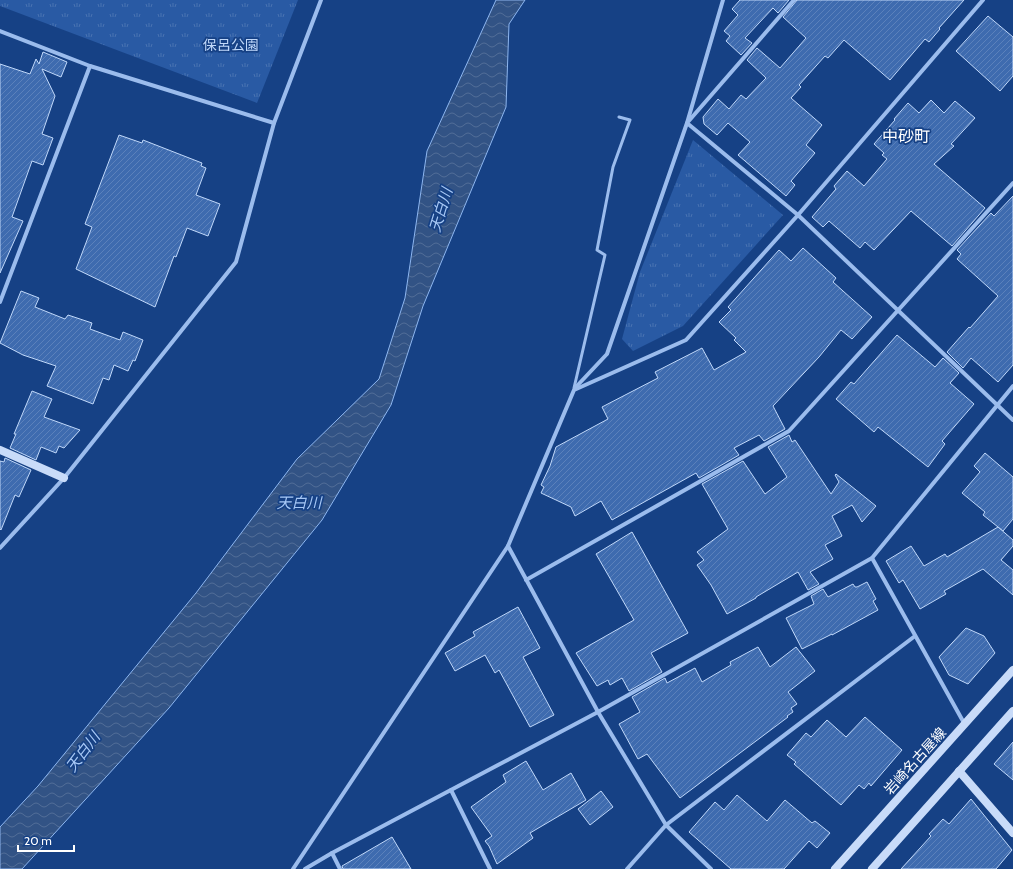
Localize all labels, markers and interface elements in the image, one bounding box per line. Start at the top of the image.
park label: 保呂公園 [203,36,259,54]
district label: 中砂町 [882,127,930,146]
water label: 天白川 [426,184,457,234]
water label: 天白川 [276,494,323,512]
street label: 岩崎名古屋線 [880,724,950,798]
water label: 天白川 [62,727,105,775]
scale bar [18,827,74,853]
text: 20 m [24,833,52,848]

